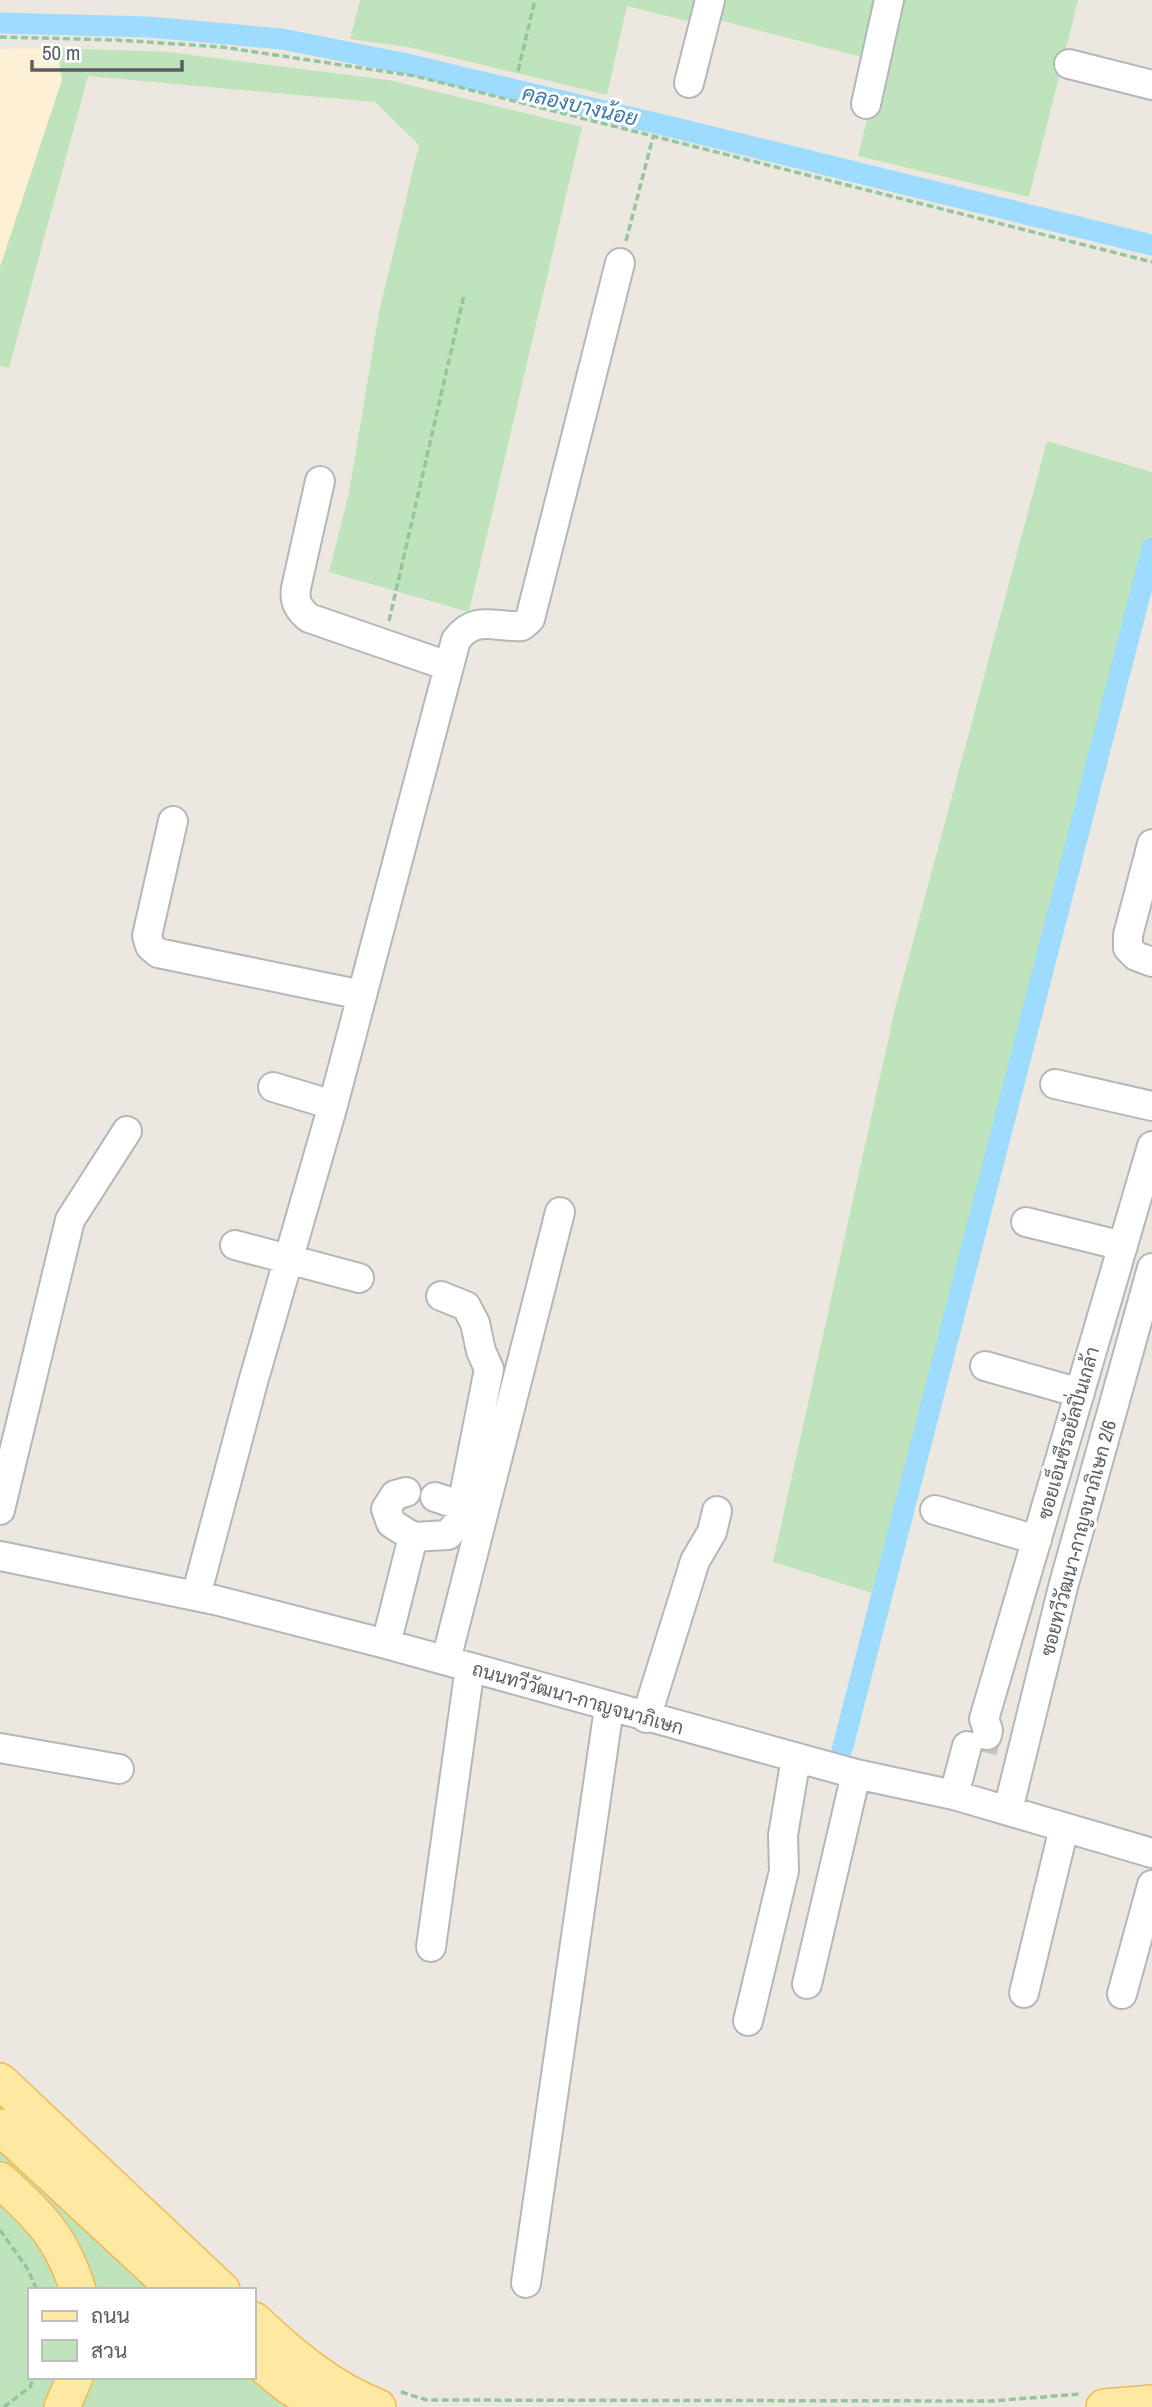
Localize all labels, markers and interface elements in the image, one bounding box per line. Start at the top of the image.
scale bar [32,28,182,72]
text: 50 m [42,38,80,67]
water label: คลองบางน้อย [520,78,641,133]
street label: ซอยเอ็นซีรอยัลปิ่นเกล้า [1028,1343,1105,1522]
street label: ซอยทวีวัฒนา-กาญจนาภิเษก 2/6 [1034,1417,1122,1659]
street label: ถนนทวีวัฒนา-กาญจนาภิเษก [469,1655,687,1741]
legend [28,2288,256,2379]
text: ถนน [91,2301,130,2330]
text: สวน [91,2336,127,2365]

